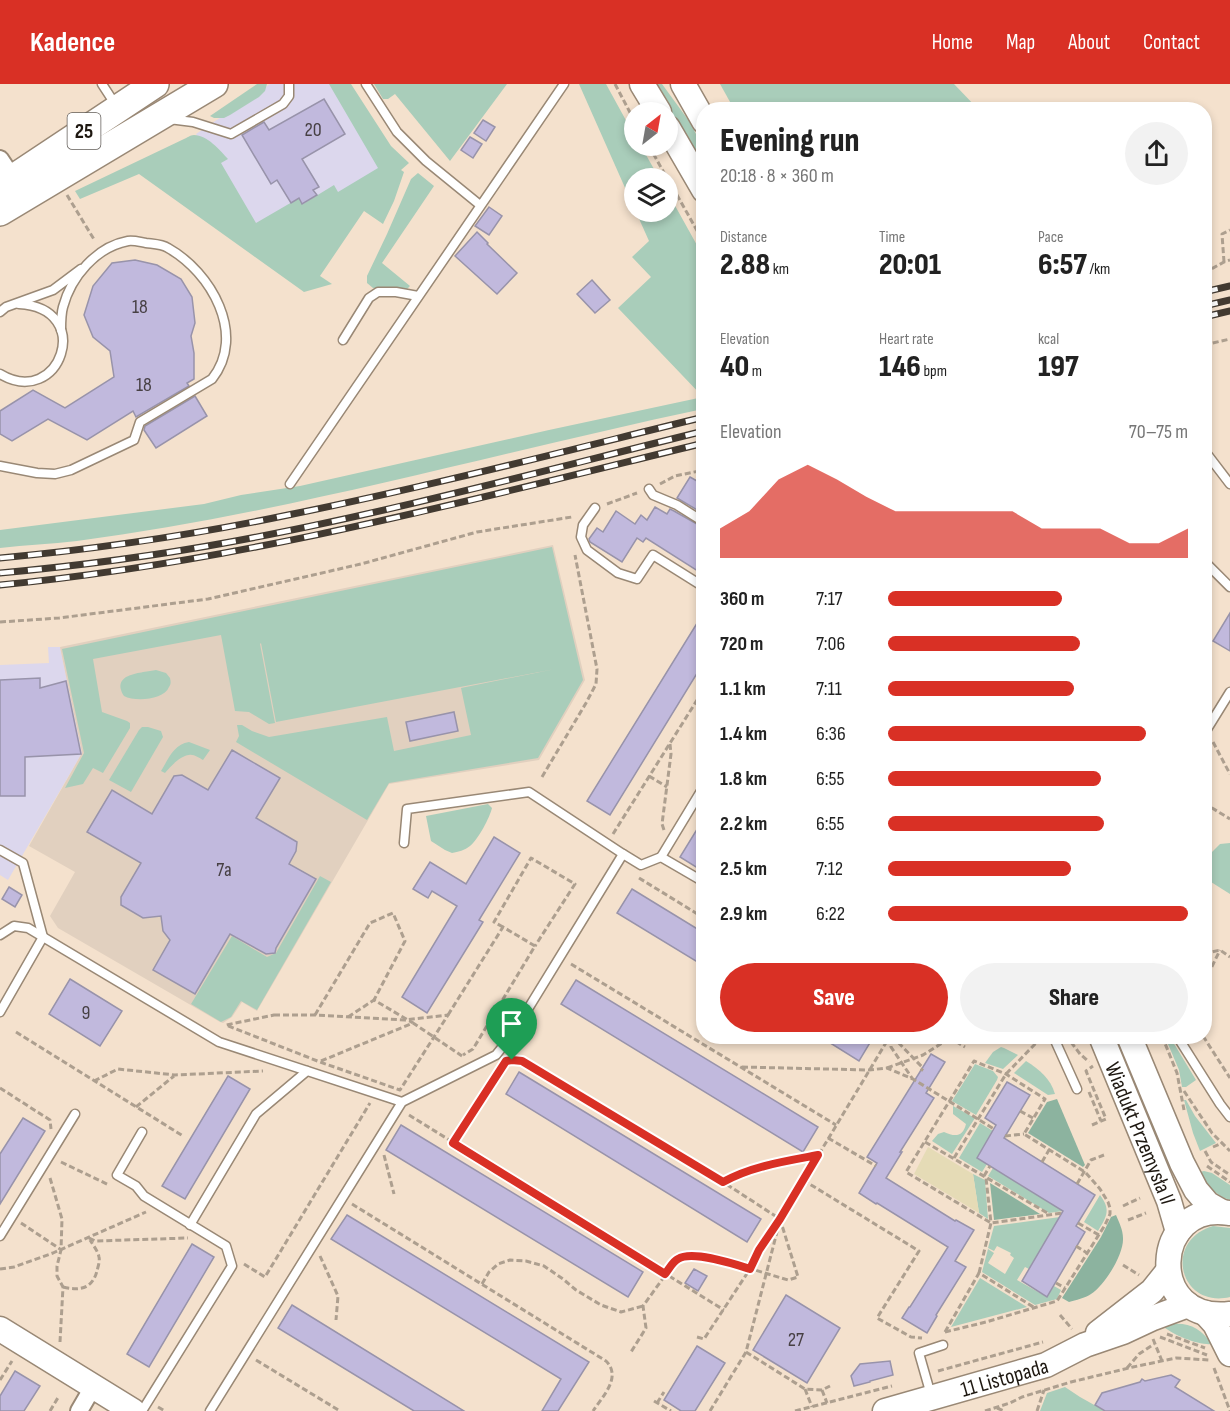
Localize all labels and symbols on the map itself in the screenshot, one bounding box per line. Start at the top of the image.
north arrow [624,102,678,156]
road number: 25 [68,113,100,149]
house number: 20 [304,118,322,142]
house number: 18 [132,295,148,319]
house number: 18 [136,373,152,397]
house number: 7a [216,858,232,882]
pin [486,998,537,1060]
house number: 9 [82,1001,90,1025]
street label: Wiadukt Przemysła II [1098,1058,1181,1207]
house number: 27 [788,1328,804,1352]
street label: 11 Listopada [958,1353,1052,1404]

